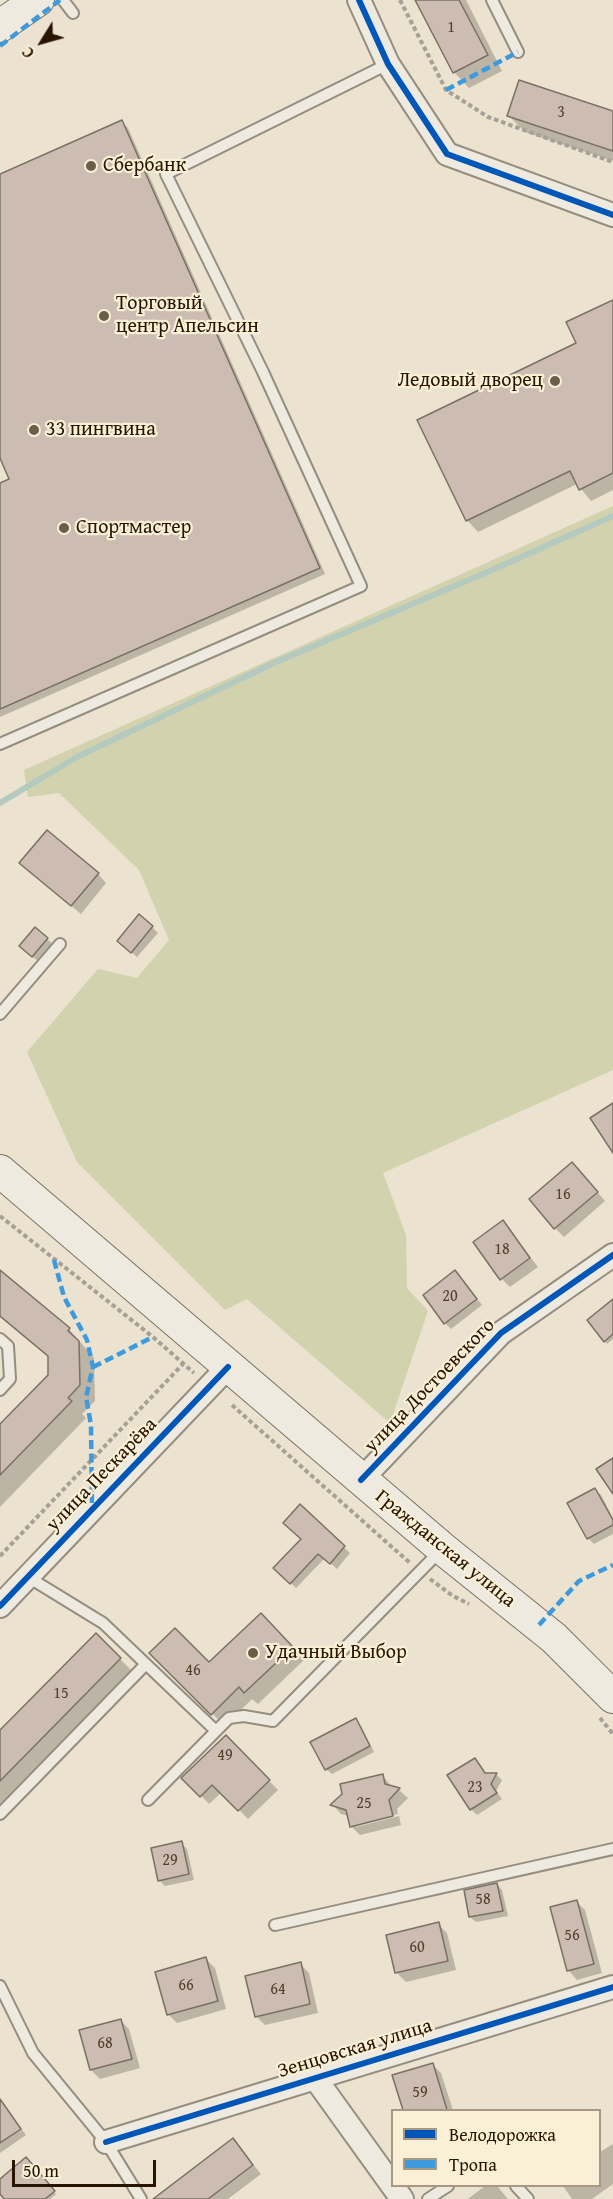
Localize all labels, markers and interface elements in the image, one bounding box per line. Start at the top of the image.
north arrow [12,12,72,72]
house number: 1 [447,18,455,38]
text: С [15,42,40,64]
house number: 3 [557,103,565,123]
place label: Сбербанк [103,154,186,178]
marker: Сбербанк [84,159,98,173]
place label: Торговый центр Апельсин [116,292,259,339]
marker: Торговый центр Апельсин [97,309,111,323]
place label: Ледовый дворец [397,369,543,393]
marker: Ледовый дворец [548,374,562,388]
place label: 33 пингвина [46,418,156,442]
marker: 33 пингвина [27,423,41,437]
place label: Спортмастер [76,516,191,540]
marker: Спортмастер [57,521,71,535]
house number: 16 [555,1185,571,1205]
house number: 18 [494,1240,510,1260]
house number: 20 [442,1287,458,1307]
street label: улица Достоевского [360,1314,500,1458]
street label: улица Пескарёва [42,1413,162,1537]
street label: Гражданская улица [370,1485,520,1613]
place label: Удачный Выбор [265,1641,407,1665]
marker: Удачный Выбор [246,1646,260,1660]
house number: 46 [185,1661,201,1681]
house number: 15 [53,1684,69,1704]
house number: 49 [217,1746,233,1766]
house number: 23 [467,1778,483,1798]
house number: 25 [356,1794,372,1814]
house number: 29 [162,1851,178,1871]
house number: 58 [475,1890,491,1910]
house number: 56 [564,1926,580,1946]
house number: 60 [409,1938,425,1958]
house number: 66 [178,1976,194,1996]
house number: 64 [270,1980,286,2000]
street label: Зенцовская улица [275,2014,435,2084]
house number: 68 [97,2034,113,2054]
house number: 59 [412,2083,428,2103]
legend [391,2109,601,2187]
text: Велодорожка [449,2121,556,2148]
scale bar [15,2148,159,2186]
text: Тропа [449,2151,497,2178]
text: 50 m [23,2157,59,2184]

